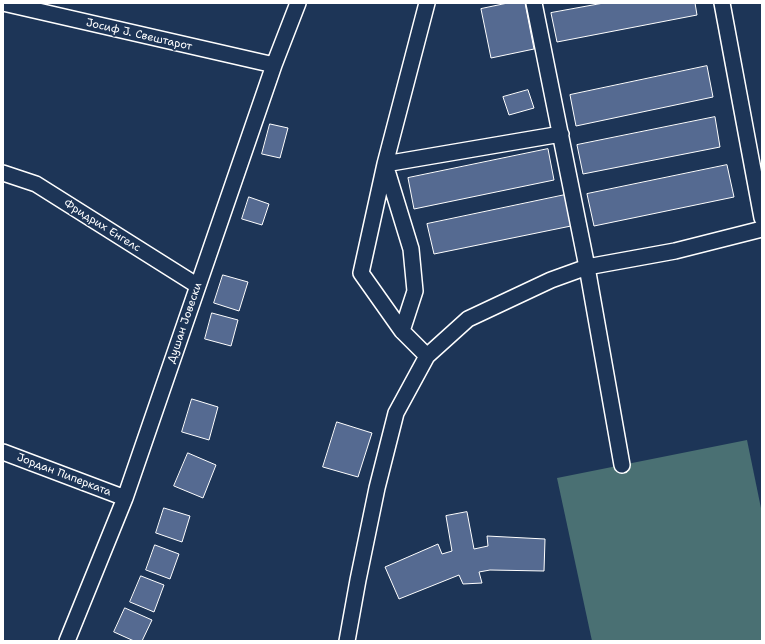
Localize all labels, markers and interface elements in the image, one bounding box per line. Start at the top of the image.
street label: Јосиф Ј. Свештарот [85,16,193,54]
street label: Фридрих Енгелс [61,197,143,255]
street label: Душан Јовески [165,281,205,365]
street label: Јордан Пиперката [15,451,113,499]

